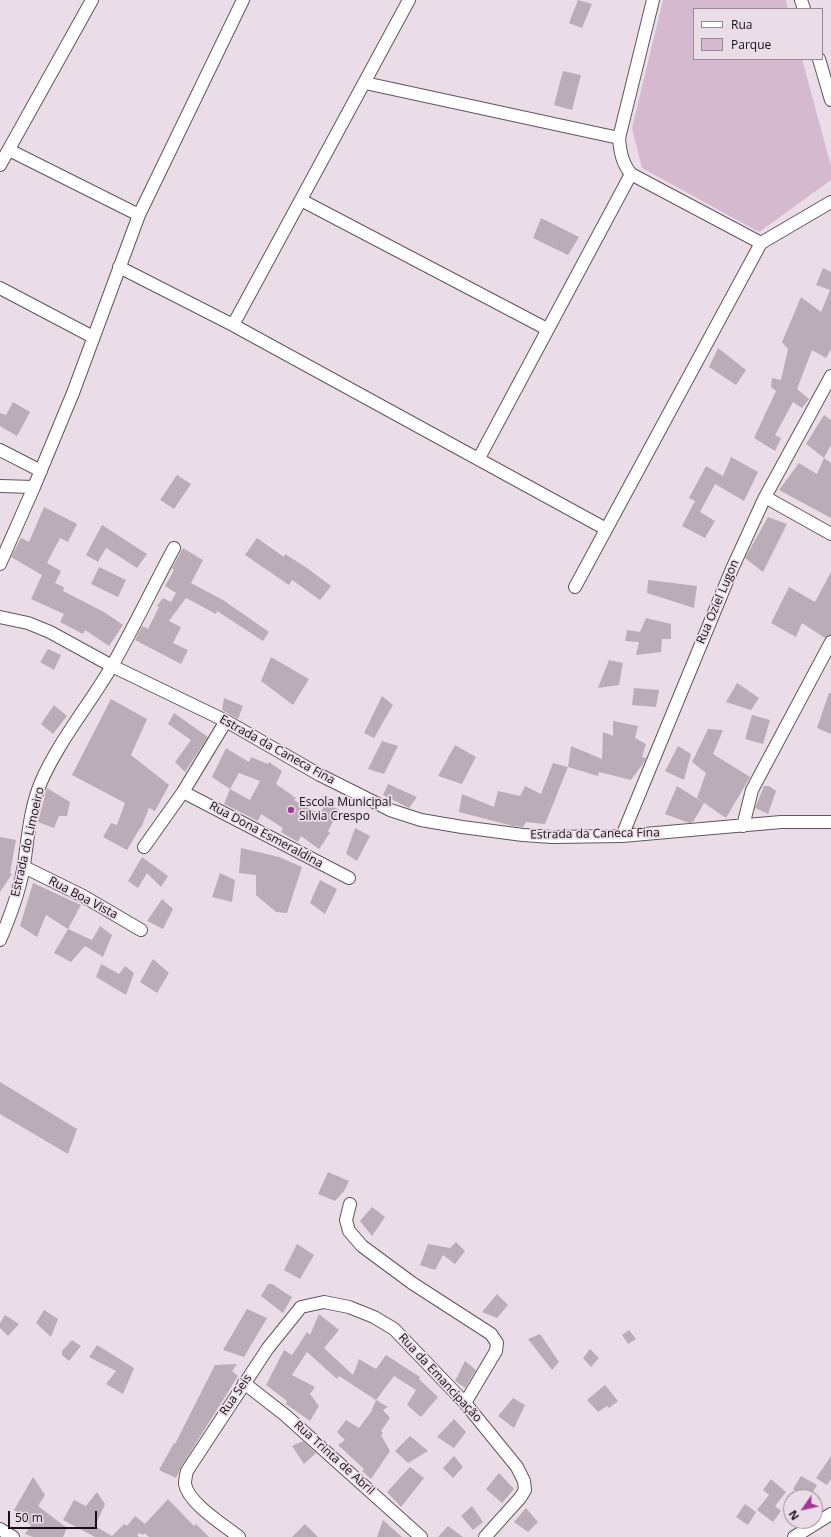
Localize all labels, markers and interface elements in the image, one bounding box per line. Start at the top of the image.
legend [693,8,823,60]
text: Rua [731,16,752,33]
text: Parque [731,36,771,53]
street label: Rua Oziel Lugon [694,558,742,646]
street label: Estrada da Caneca Fina [217,712,337,788]
street label: Estrada do Limoeiro [8,786,48,898]
place label: Escola Municipal Silvia Crespo [299,796,392,824]
street label: Rua Dona Esmeraldina [207,799,325,871]
marker: Escola Municipal Silvia Crespo [286,805,296,815]
street label: Estrada da Caneca Fina [530,826,660,842]
street label: Rua Boa Vista [46,874,120,922]
street label: Rua da Emancipação [395,1331,485,1425]
street label: Rua Seis [217,1372,255,1418]
street label: Rua Trinta de Abril [291,1418,377,1498]
north arrow [783,1489,823,1529]
scale bar [10,1503,99,1529]
text: N [785,1508,802,1523]
text: 50 m [15,1509,43,1526]

